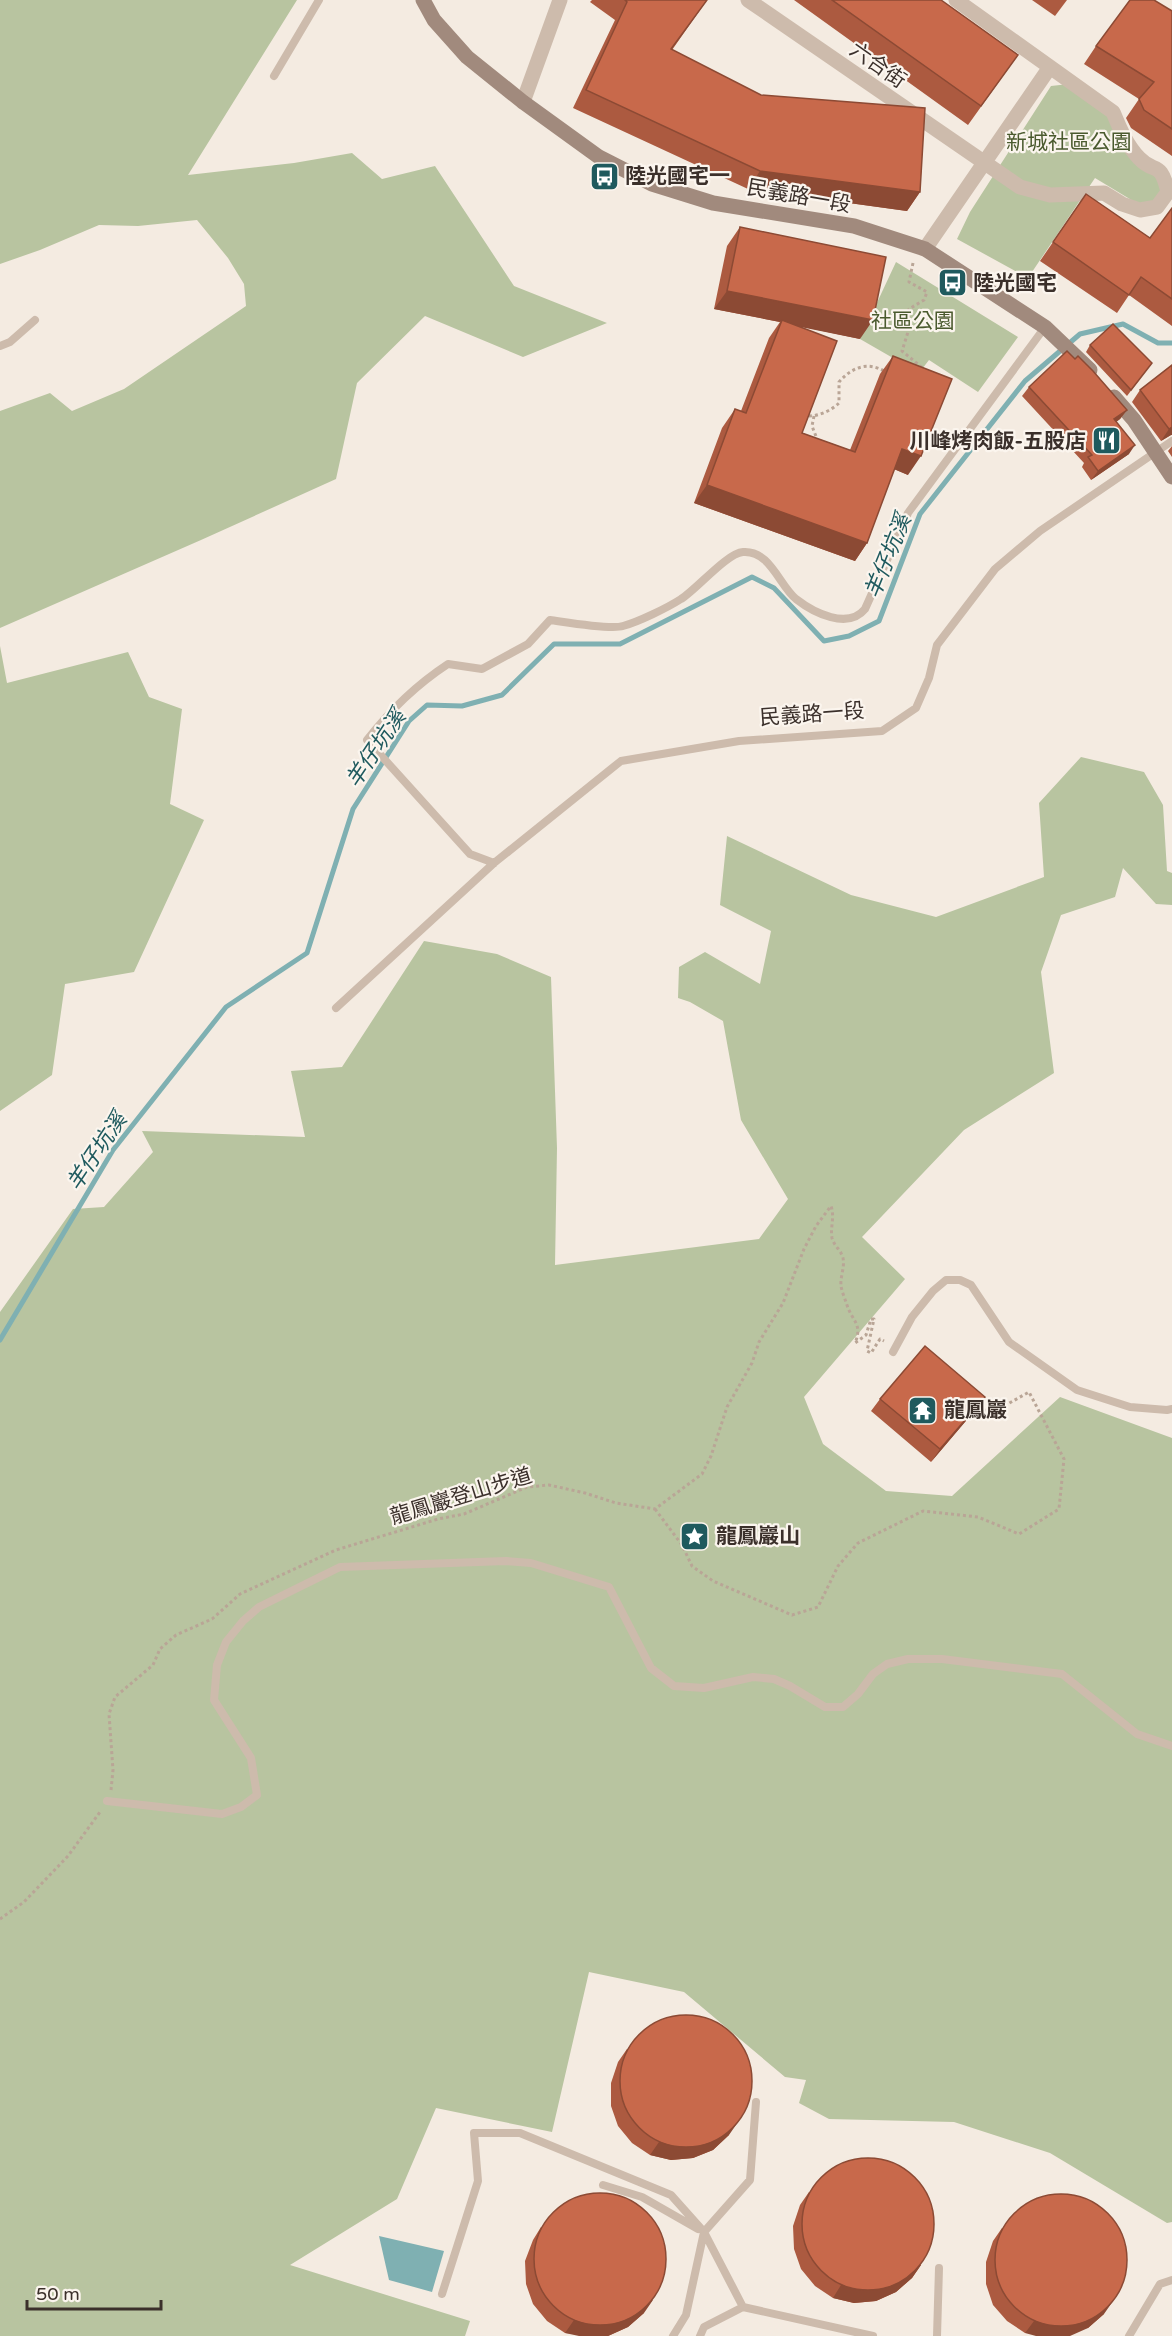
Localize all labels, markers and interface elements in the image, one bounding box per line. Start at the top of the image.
street label: 六合街 [845,37,911,94]
park label: 新城社區公園 [1006,130,1132,155]
bus stop icon: 陸光國宅一 [588,160,620,192]
place label: 陸光國宅一 [625,164,730,189]
street label: 民義路一段 [745,175,853,218]
bus stop icon: 陸光國宅 [936,267,968,299]
place label: 陸光國宅 [973,271,1057,296]
park label: 社區公園 [871,309,955,334]
restaurant icon: 川峰烤肉飯-五股店 [1091,425,1123,457]
place label: 川峰烤肉飯-五股店 [909,429,1086,454]
water label: 羊仔坑溪 [859,508,918,602]
street label: 民義路一段 [759,698,865,731]
water label: 羊仔坑溪 [340,702,413,792]
water label: 羊仔坑溪 [61,1105,134,1195]
temple icon: 龍鳳巖 [907,1394,939,1426]
place label: 龍鳳巖 [944,1398,1007,1423]
street label: 龍鳳巖登山步道 [387,1463,535,1530]
place icon: 龍鳳巖山 [679,1520,711,1552]
place label: 龍鳳巖山 [716,1524,800,1549]
scale bar [27,2273,160,2311]
text: 50 m [36,2283,80,2305]

